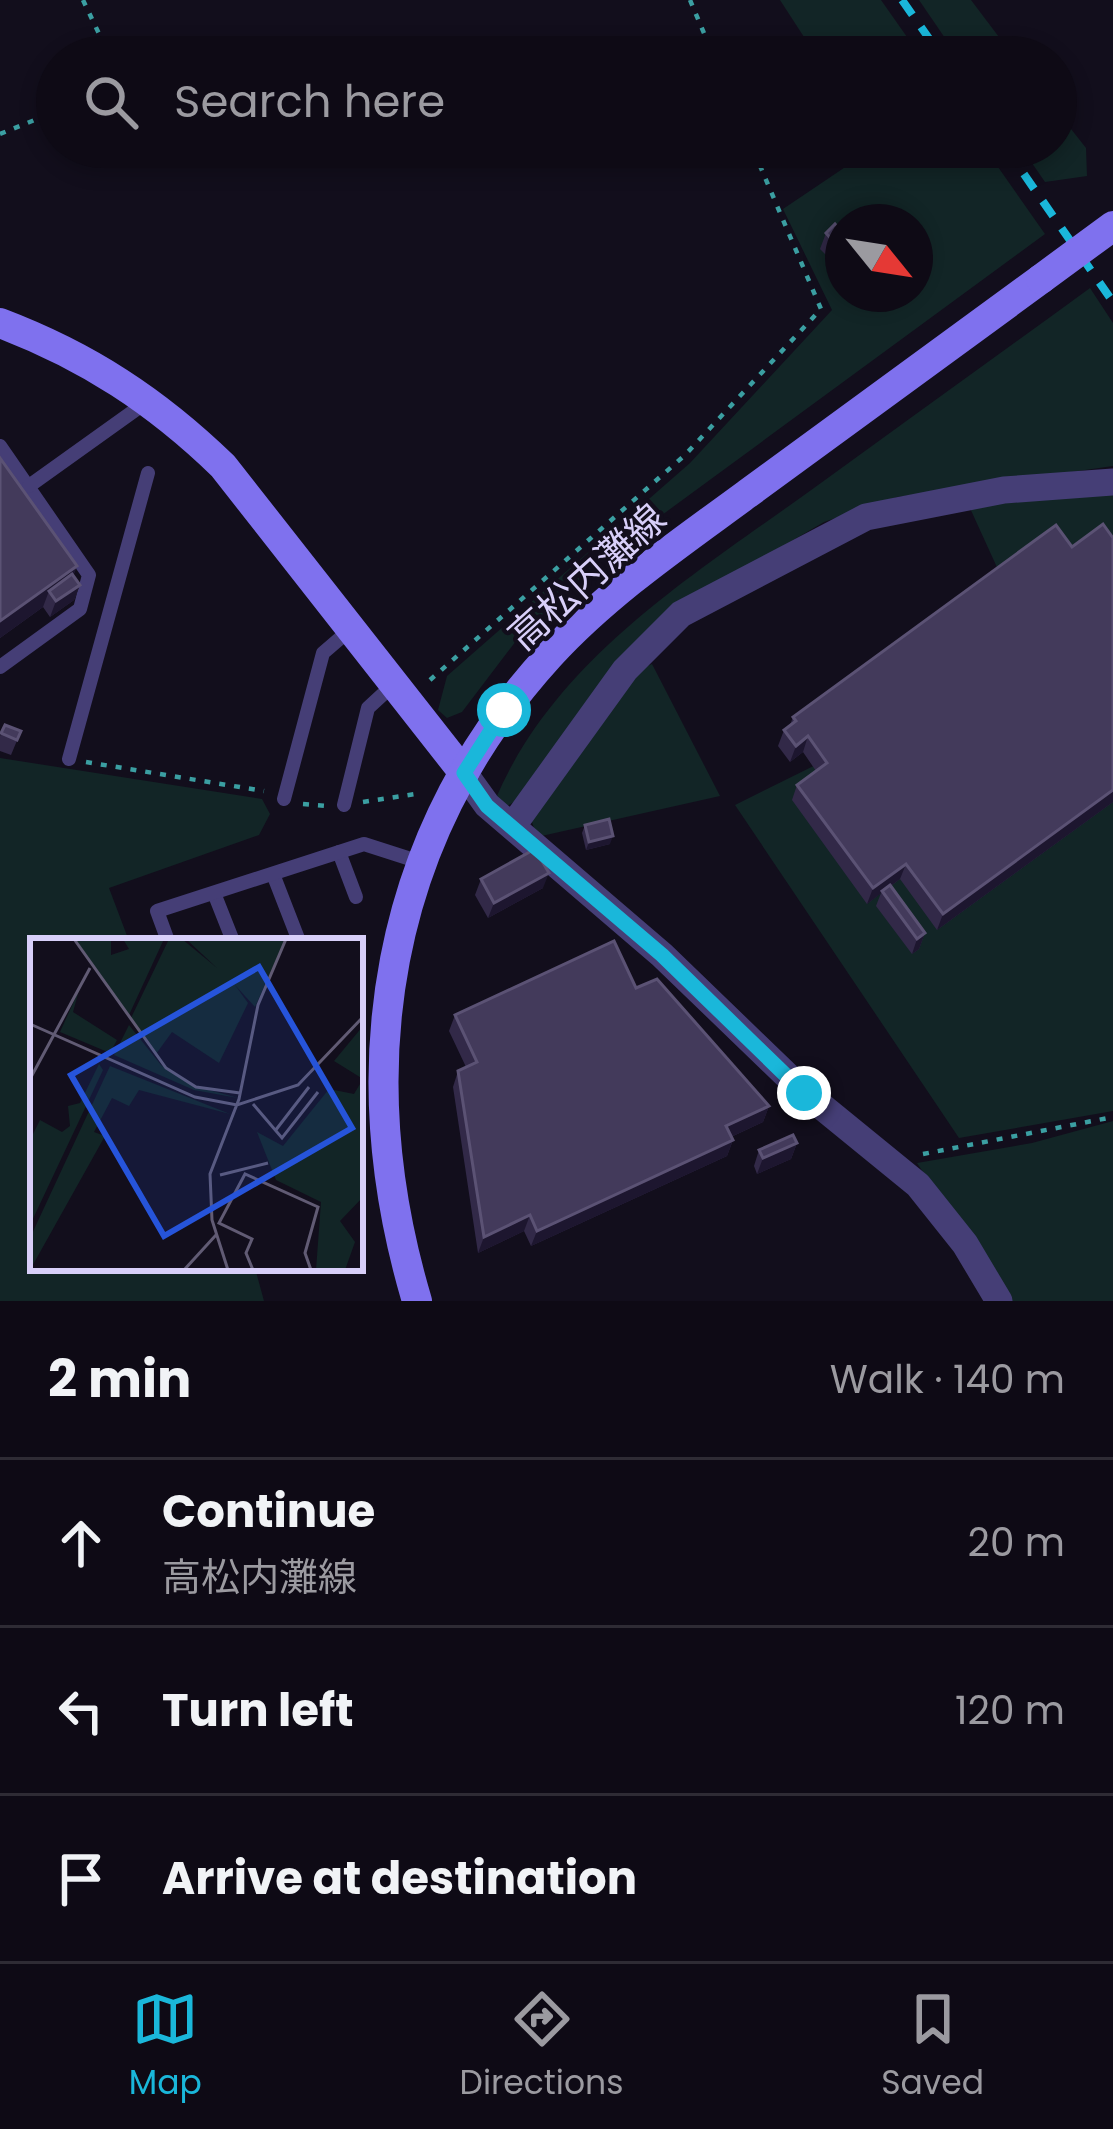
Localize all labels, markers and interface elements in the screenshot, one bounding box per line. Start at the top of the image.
search box [36,36,1077,168]
icon: search [78,69,144,135]
text: Search here [174,70,445,133]
north arrow [825,204,933,312]
street label: 高松内灘線 [496,491,678,663]
route start [477,683,531,737]
inset map [30,938,363,1271]
route end [777,1066,831,1120]
text: 2 min [48,1343,191,1415]
text: Walk · 140 m [830,1352,1065,1407]
text: Continue [162,1480,375,1543]
icon: ahead [48,1510,114,1576]
text: 20 m [967,1515,1065,1570]
text: 高松内灘線 [162,1550,357,1605]
icon: left [48,1678,114,1744]
text: Turn left [162,1679,354,1742]
text: 120 m [955,1683,1065,1738]
icon: arrive [48,1846,114,1912]
text: Arrive at destination [162,1847,637,1910]
tab: Map [129,1986,202,2108]
tab: Directions [460,1986,623,2108]
tab: Saved [881,1986,984,2108]

